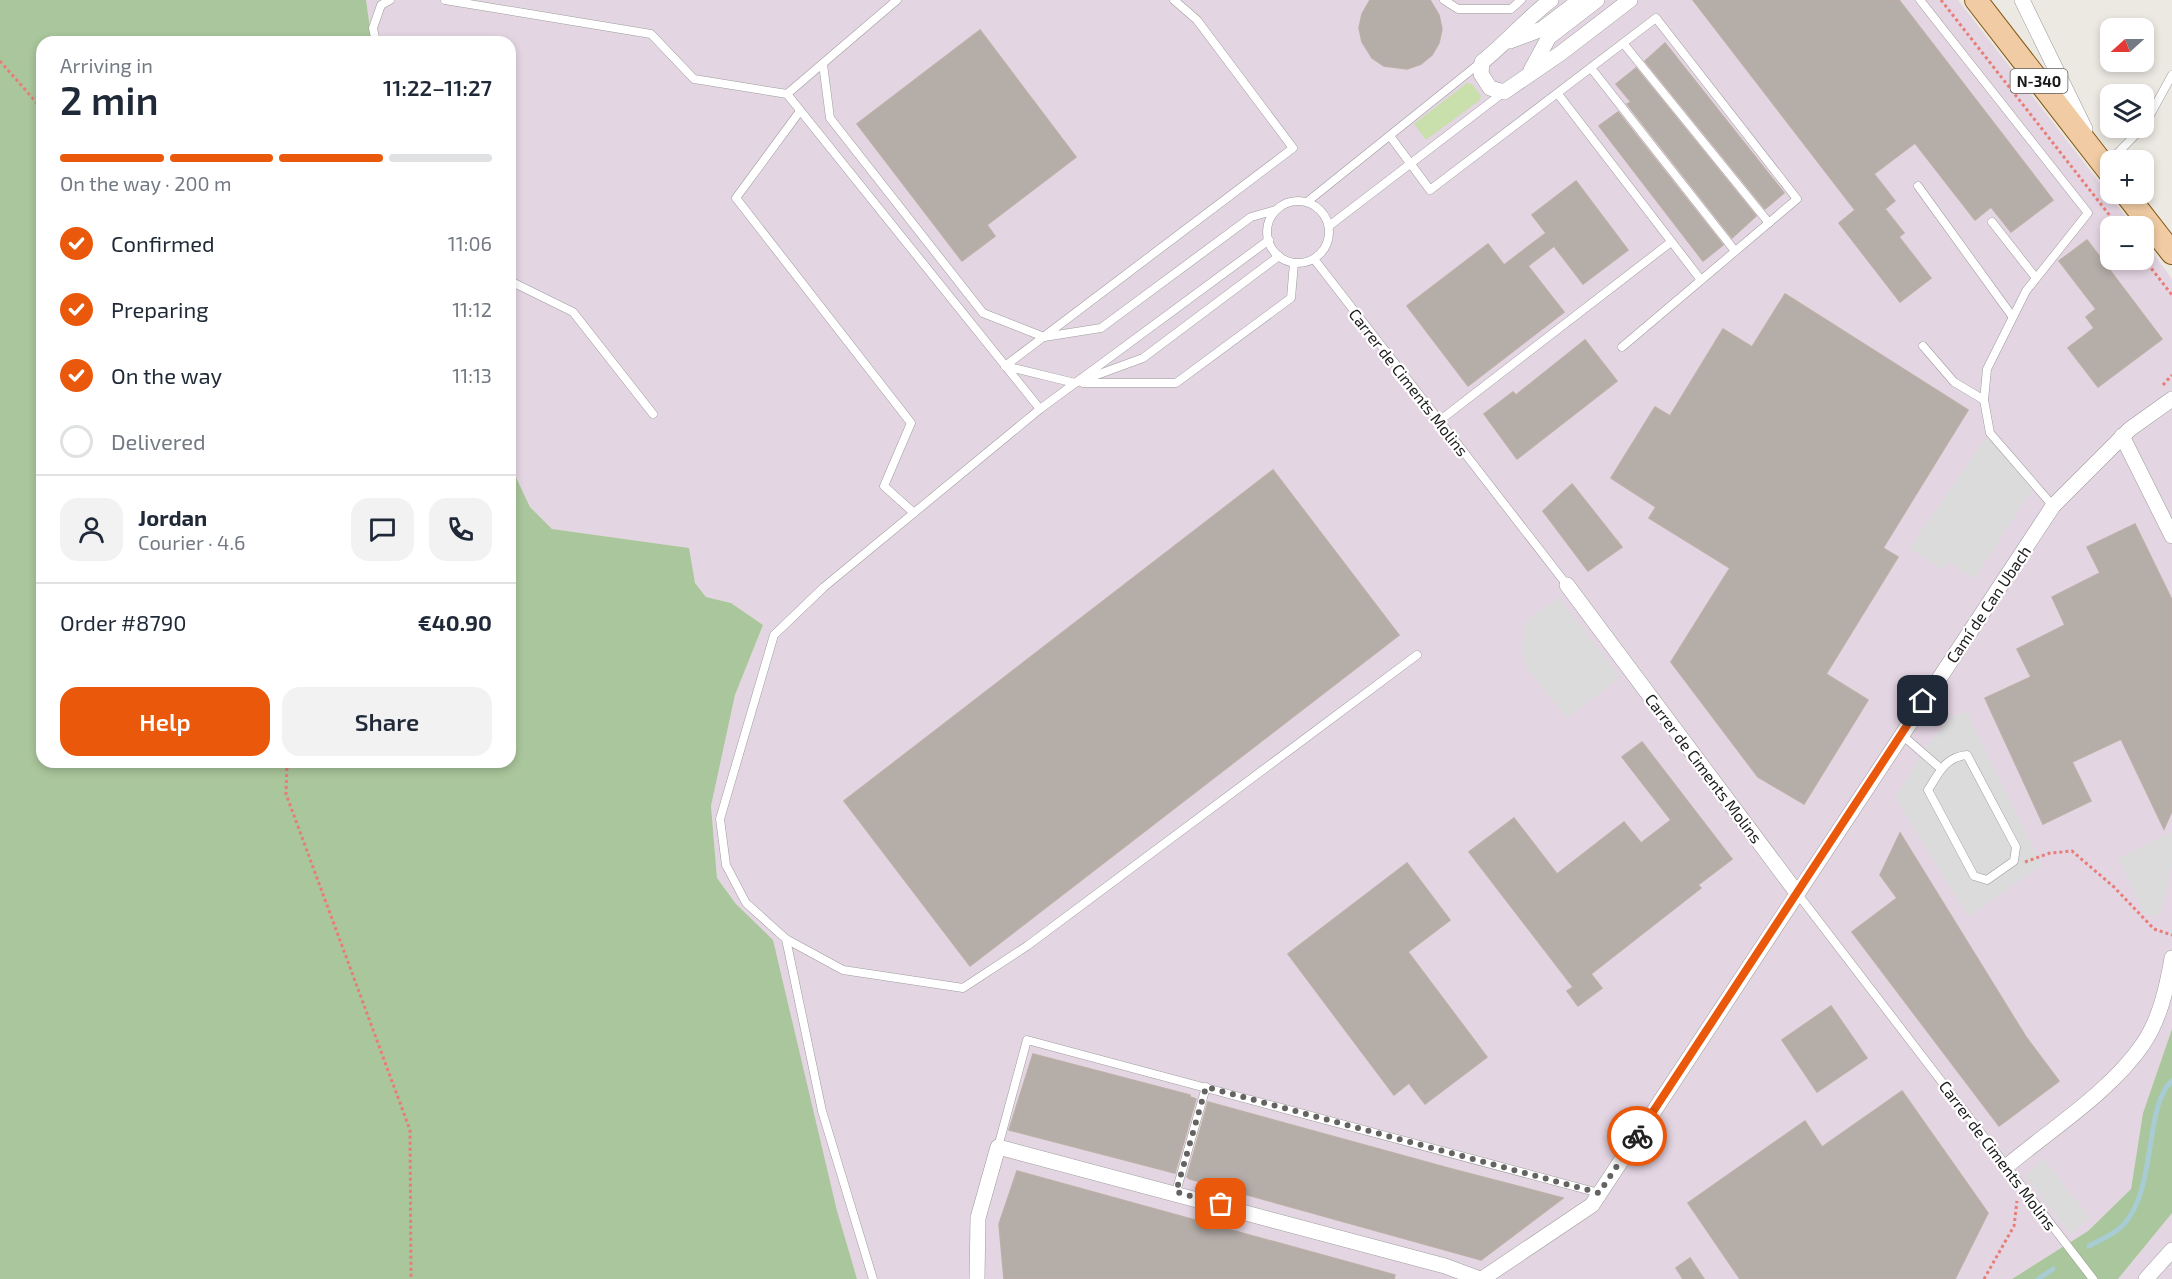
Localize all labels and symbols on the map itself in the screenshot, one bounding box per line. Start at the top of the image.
north arrow [2100,18,2154,72]
road number: N-340 [2010,69,2068,93]
street label: Carrer de Ciments Molins [1345,304,1473,460]
street label: Camí de Can Ubach [1942,542,2034,666]
pin [1897,675,1948,726]
street label: Carrer de Ciments Molins [1642,690,1766,846]
street label: Carrer de Ciments Molins [1936,1077,2060,1233]
courier [1607,1106,1667,1166]
pin [1195,1178,1246,1229]

